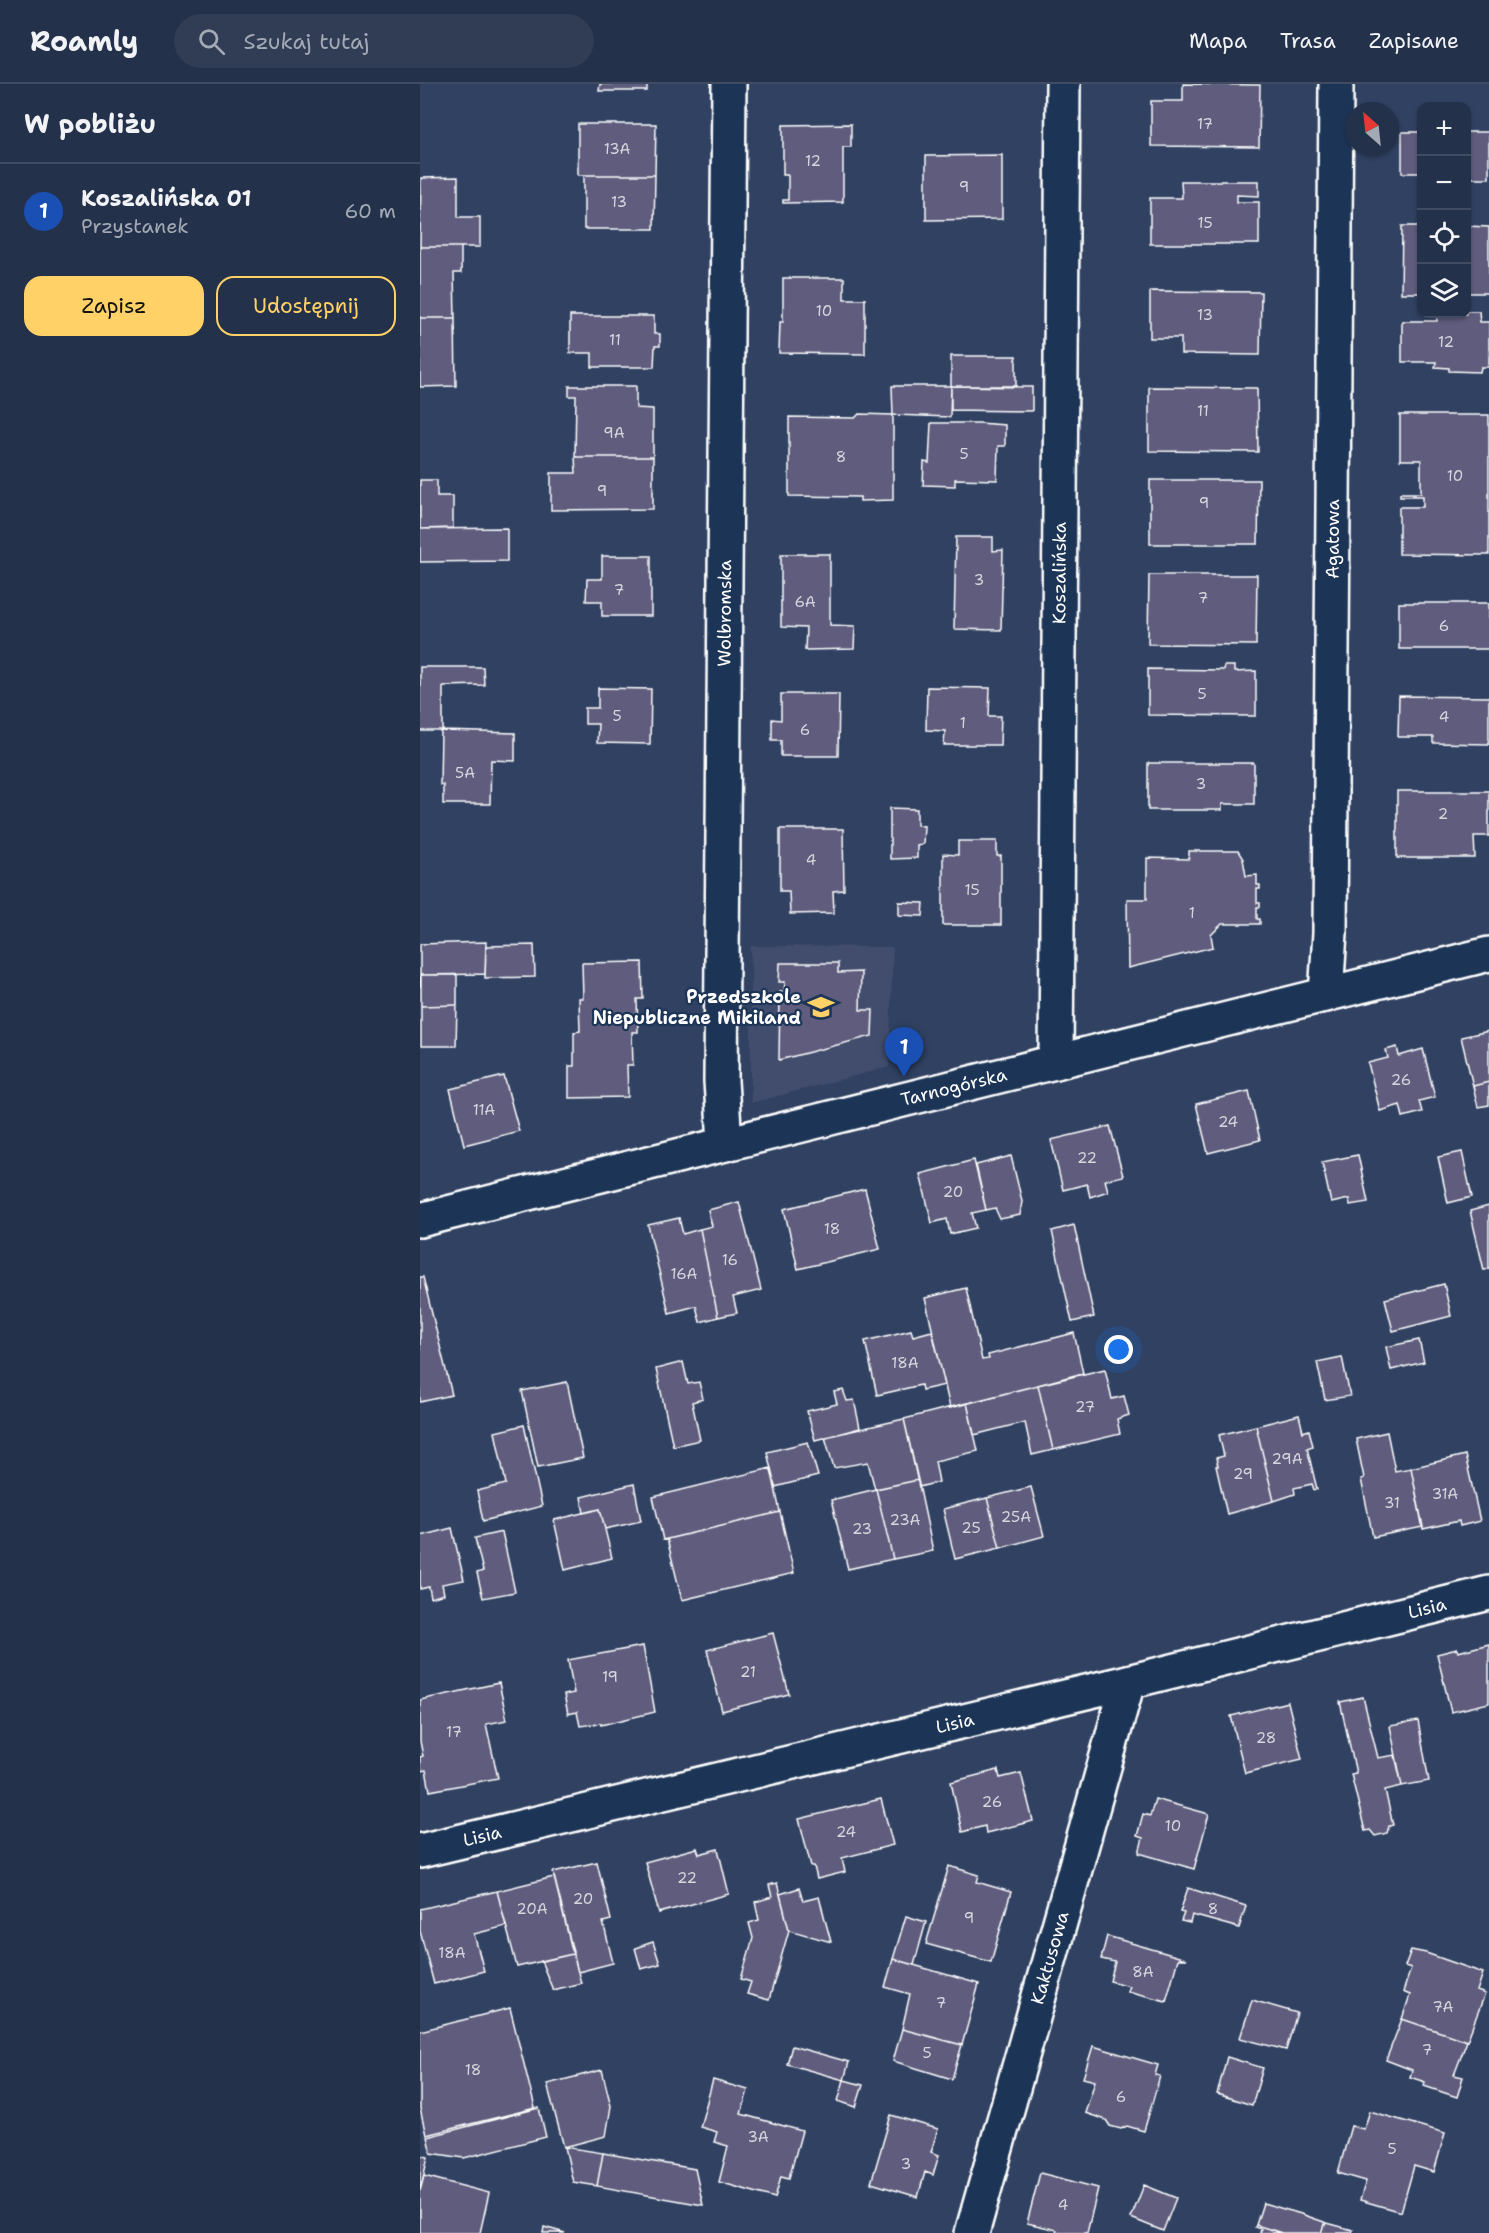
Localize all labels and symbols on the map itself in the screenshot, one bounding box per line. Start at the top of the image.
north arrow [1345,102,1399,156]
house number: 17 [1197,114,1213,134]
house number: 13A [604,139,630,159]
house number: 12 [805,151,821,171]
house number: 9 [959,177,969,197]
house number: 13 [611,192,627,212]
house number: 15 [1197,213,1213,233]
house number: 10 [816,301,832,321]
house number: 13 [1197,305,1213,325]
house number: 11 [609,330,621,350]
house number: 12 [1438,332,1454,352]
house number: 11 [1197,401,1209,421]
house number: 9A [603,423,625,443]
house number: 5 [959,444,969,464]
house number: 8 [836,447,846,467]
house number: 10 [1447,466,1463,486]
house number: 9 [597,481,607,501]
house number: 9 [1199,493,1209,513]
street label: Agatowa [1321,499,1345,579]
street label: Koszalińska [1047,522,1072,624]
street label: Wolbromska [712,560,737,667]
house number: 3 [974,570,984,590]
house number: 7 [614,580,624,600]
house number: 7 [1198,588,1208,608]
house number: 6A [794,592,816,612]
house number: 6 [1439,616,1449,636]
house number: 5 [1197,684,1207,704]
house number: 5 [612,706,622,726]
house number: 4 [1439,707,1449,727]
house number: 1 [960,713,966,733]
house number: 6 [800,720,810,740]
house number: 5A [455,763,475,783]
house number: 3 [1196,774,1206,794]
house number: 2 [1438,804,1448,824]
house number: 4 [806,850,816,870]
house number: 15 [964,880,980,900]
house number: 1 [1189,903,1195,923]
place label: Przedszkole Niepubliczne Mikiland [593,985,801,1030]
school or university icon: Przedszkole Niepubliczne Mikiland [806,992,836,1022]
pin: 1 [884,1028,924,1077]
street label: Tarnogórska [898,1062,1009,1112]
house number: 26 [1391,1070,1411,1090]
house number: 11A [473,1100,495,1120]
house number: 24 [1218,1112,1238,1132]
house number: 22 [1077,1148,1097,1168]
house number: 20 [943,1182,963,1202]
house number: 18 [824,1219,840,1239]
house number: 16 [722,1250,738,1270]
house number: 16A [671,1264,698,1284]
your location [1104,1335,1133,1364]
house number: 18A [891,1353,919,1373]
house number: 27 [1075,1397,1095,1417]
house number: 29A [1271,1449,1303,1469]
house number: 29 [1233,1464,1253,1484]
house number: 31A [1432,1484,1458,1504]
house number: 31 [1384,1493,1400,1513]
house number: 25A [1001,1507,1031,1527]
house number: 23A [890,1510,921,1530]
house number: 25 [961,1518,981,1538]
house number: 23 [852,1519,872,1539]
street label: Lisia [1405,1592,1449,1625]
house number: 21 [740,1662,756,1682]
house number: 19 [602,1667,618,1687]
street label: Lisia [933,1707,977,1739]
house number: 17 [446,1722,462,1742]
house number: 28 [1256,1728,1276,1748]
house number: 26 [982,1792,1002,1812]
house number: 10 [1165,1816,1181,1836]
street label: Lisia [461,1820,504,1852]
house number: 24 [836,1822,856,1842]
house number: 22 [677,1868,697,1888]
house number: 20 [573,1889,593,1909]
house number: 20A [516,1899,548,1919]
house number: 8 [1208,1899,1218,1919]
house number: 9 [964,1908,974,1928]
street label: Kaktusowa [1025,1908,1075,2007]
house number: 18A [438,1943,466,1963]
house number: 8A [1132,1962,1154,1982]
house number: 7 [936,1993,946,2013]
house number: 7A [1433,1997,1453,2017]
house number: 7 [1422,2040,1432,2060]
house number: 5 [922,2043,932,2063]
house number: 18 [465,2060,481,2080]
house number: 6 [1116,2087,1126,2107]
house number: 3A [747,2127,769,2147]
house number: 5 [1387,2139,1397,2159]
house number: 3 [901,2154,911,2174]
house number: 4 [1058,2195,1068,2215]

